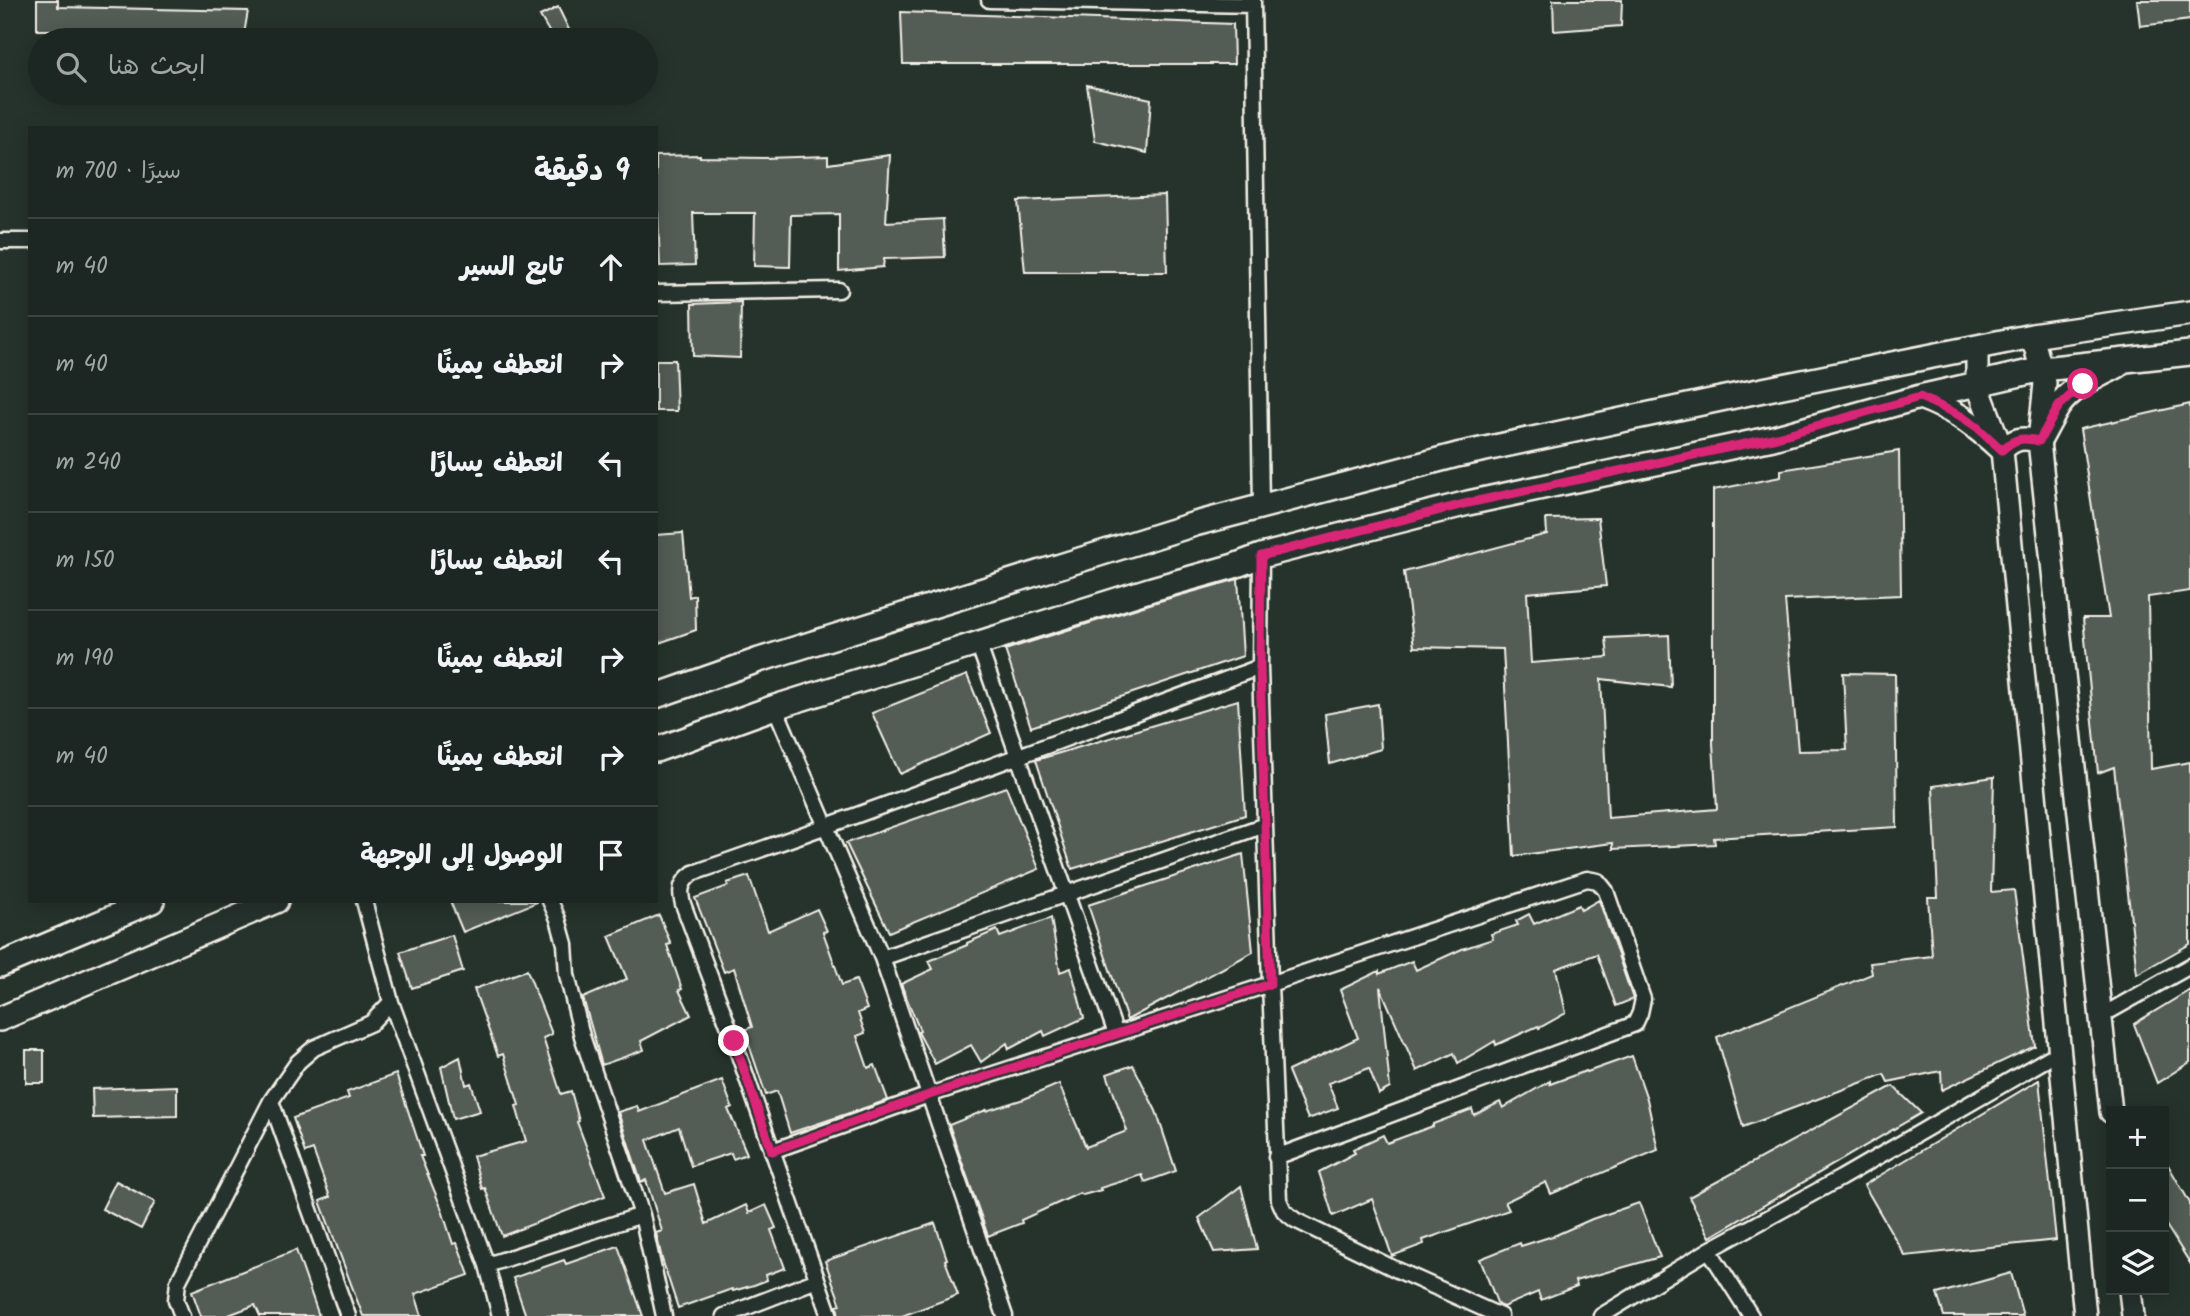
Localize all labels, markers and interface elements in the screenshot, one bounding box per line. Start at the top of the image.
search box [28,28,658,105]
text: ابحث هنا [108,46,205,88]
icon: search [52,48,90,86]
text: 9 دقيقة [534,148,630,196]
text: سيرًا · 700 m [56,154,181,190]
text: تابع السير [460,247,563,289]
icon: ahead [592,248,630,286]
text: 40 m [56,249,108,285]
text: انعطف يمينًا [437,345,563,387]
icon: right [592,346,630,384]
text: 40 m [56,347,108,383]
route start [2067,368,2098,399]
text: انعطف يسارًا [430,443,563,485]
icon: left [592,444,630,482]
text: 240 m [56,445,121,481]
text: انعطف يسارًا [430,541,563,583]
icon: left [592,542,630,580]
text: 150 m [56,543,115,579]
text: انعطف يمينًا [437,639,563,681]
icon: right [592,640,630,678]
text: 190 m [56,641,114,677]
text: انعطف يمينًا [437,737,563,779]
icon: right [592,738,630,776]
text: 40 m [56,739,108,775]
text: الوصول إلى الوجهة [360,835,563,877]
icon: arrive [592,836,630,874]
route end [718,1025,749,1056]
map controls [2106,1106,2169,1295]
button: + [2106,1106,2169,1169]
button: − [2106,1169,2169,1232]
button: layers [2106,1232,2169,1295]

